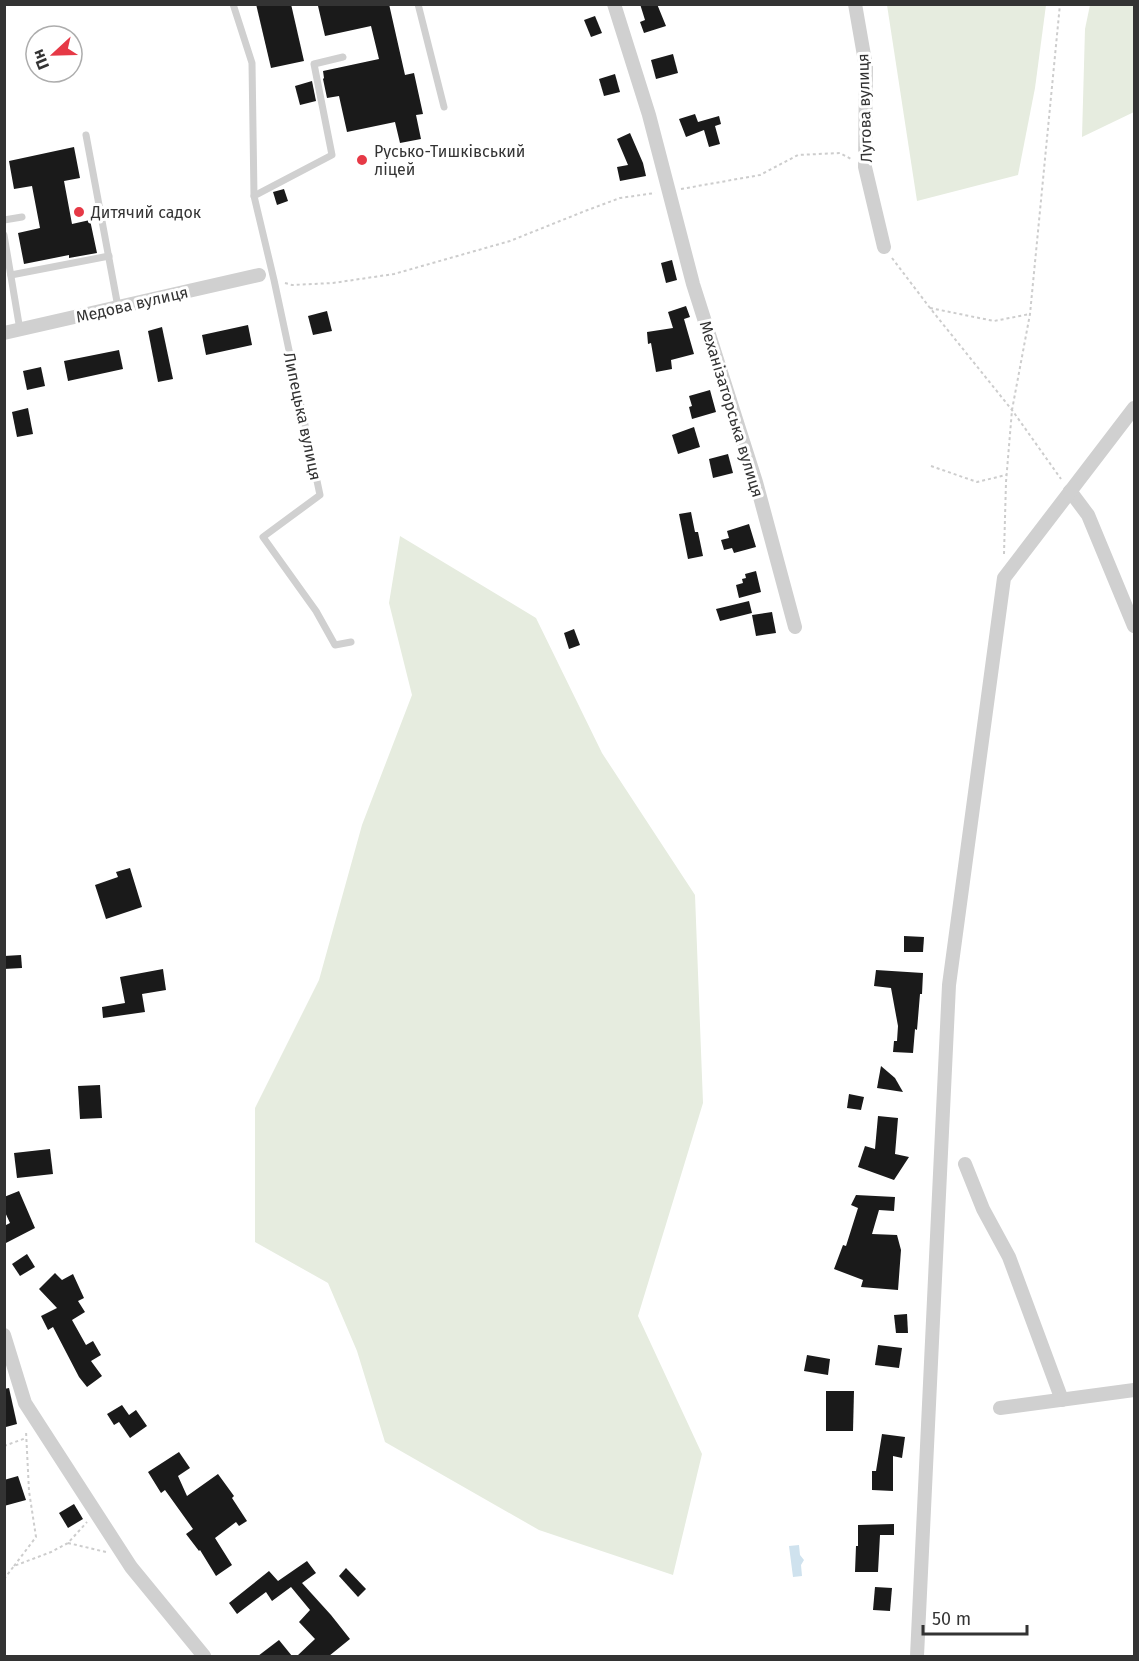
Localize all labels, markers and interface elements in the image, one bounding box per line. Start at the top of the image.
north arrow [24,24,84,84]
text: Пн [28,47,53,72]
street label: Лугова вулиця [853,53,876,163]
place label: Русько-Тишківський ліцей [374,142,525,179]
marker: Русько-Тишківський ліцей [355,153,369,167]
place label: Дитячий садок [90,203,202,222]
marker: Дитячий садок [72,205,86,219]
street label: Медова вулиця [74,282,190,327]
street label: Механізаторська вулиця [696,319,767,500]
street label: Липецька вулиця [280,350,325,482]
scale bar [923,1598,1026,1636]
text: 50 m [932,1608,971,1630]

